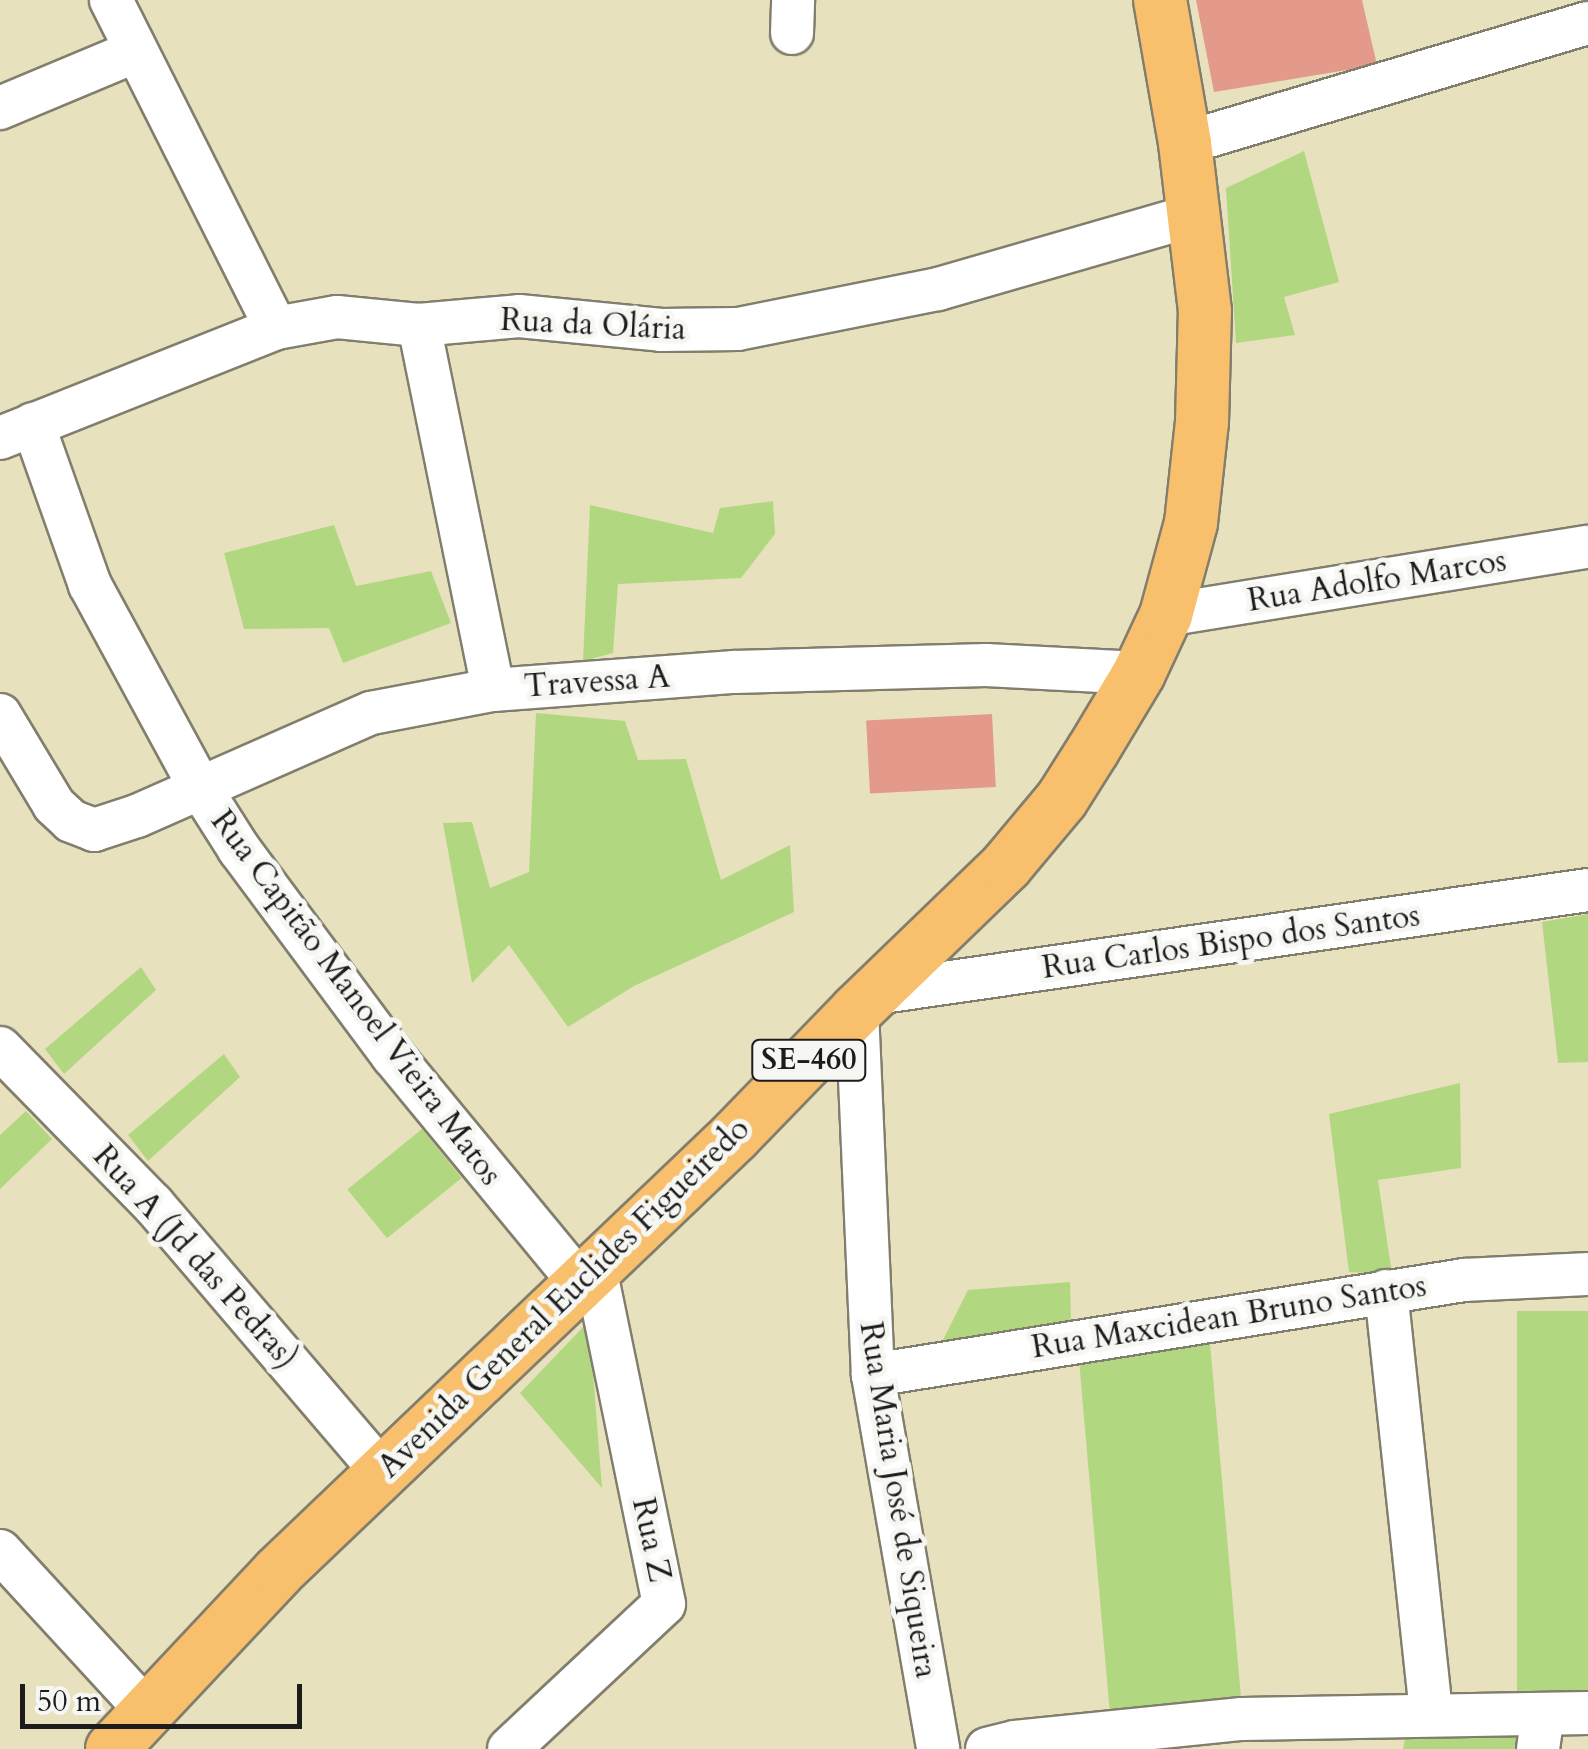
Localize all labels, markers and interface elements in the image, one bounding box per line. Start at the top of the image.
street label: Rua da Olária [499,301,687,349]
street label: Rua Adolfo Marcos [1245,542,1509,620]
street label: Travessa A [523,658,671,706]
street label: Rua Capitão Manoel Vieira Matos [202,803,510,1193]
street label: Rua Carlos Bispo dos Santos [1040,896,1422,988]
road number: SE-460 [749,1035,869,1085]
street label: Avenida General Euclides Figueiredo [370,1110,758,1486]
street label: Rua A (Jd das Pedras) [85,1137,305,1377]
street label: Rua Maxcidean Bruno Santos [1029,1267,1429,1367]
street label: Rua Maria José de Siqueira [851,1319,945,1681]
street label: Rua Z [623,1494,679,1586]
scale bar [25,1664,308,1726]
text: 50 m [37,1681,101,1722]

